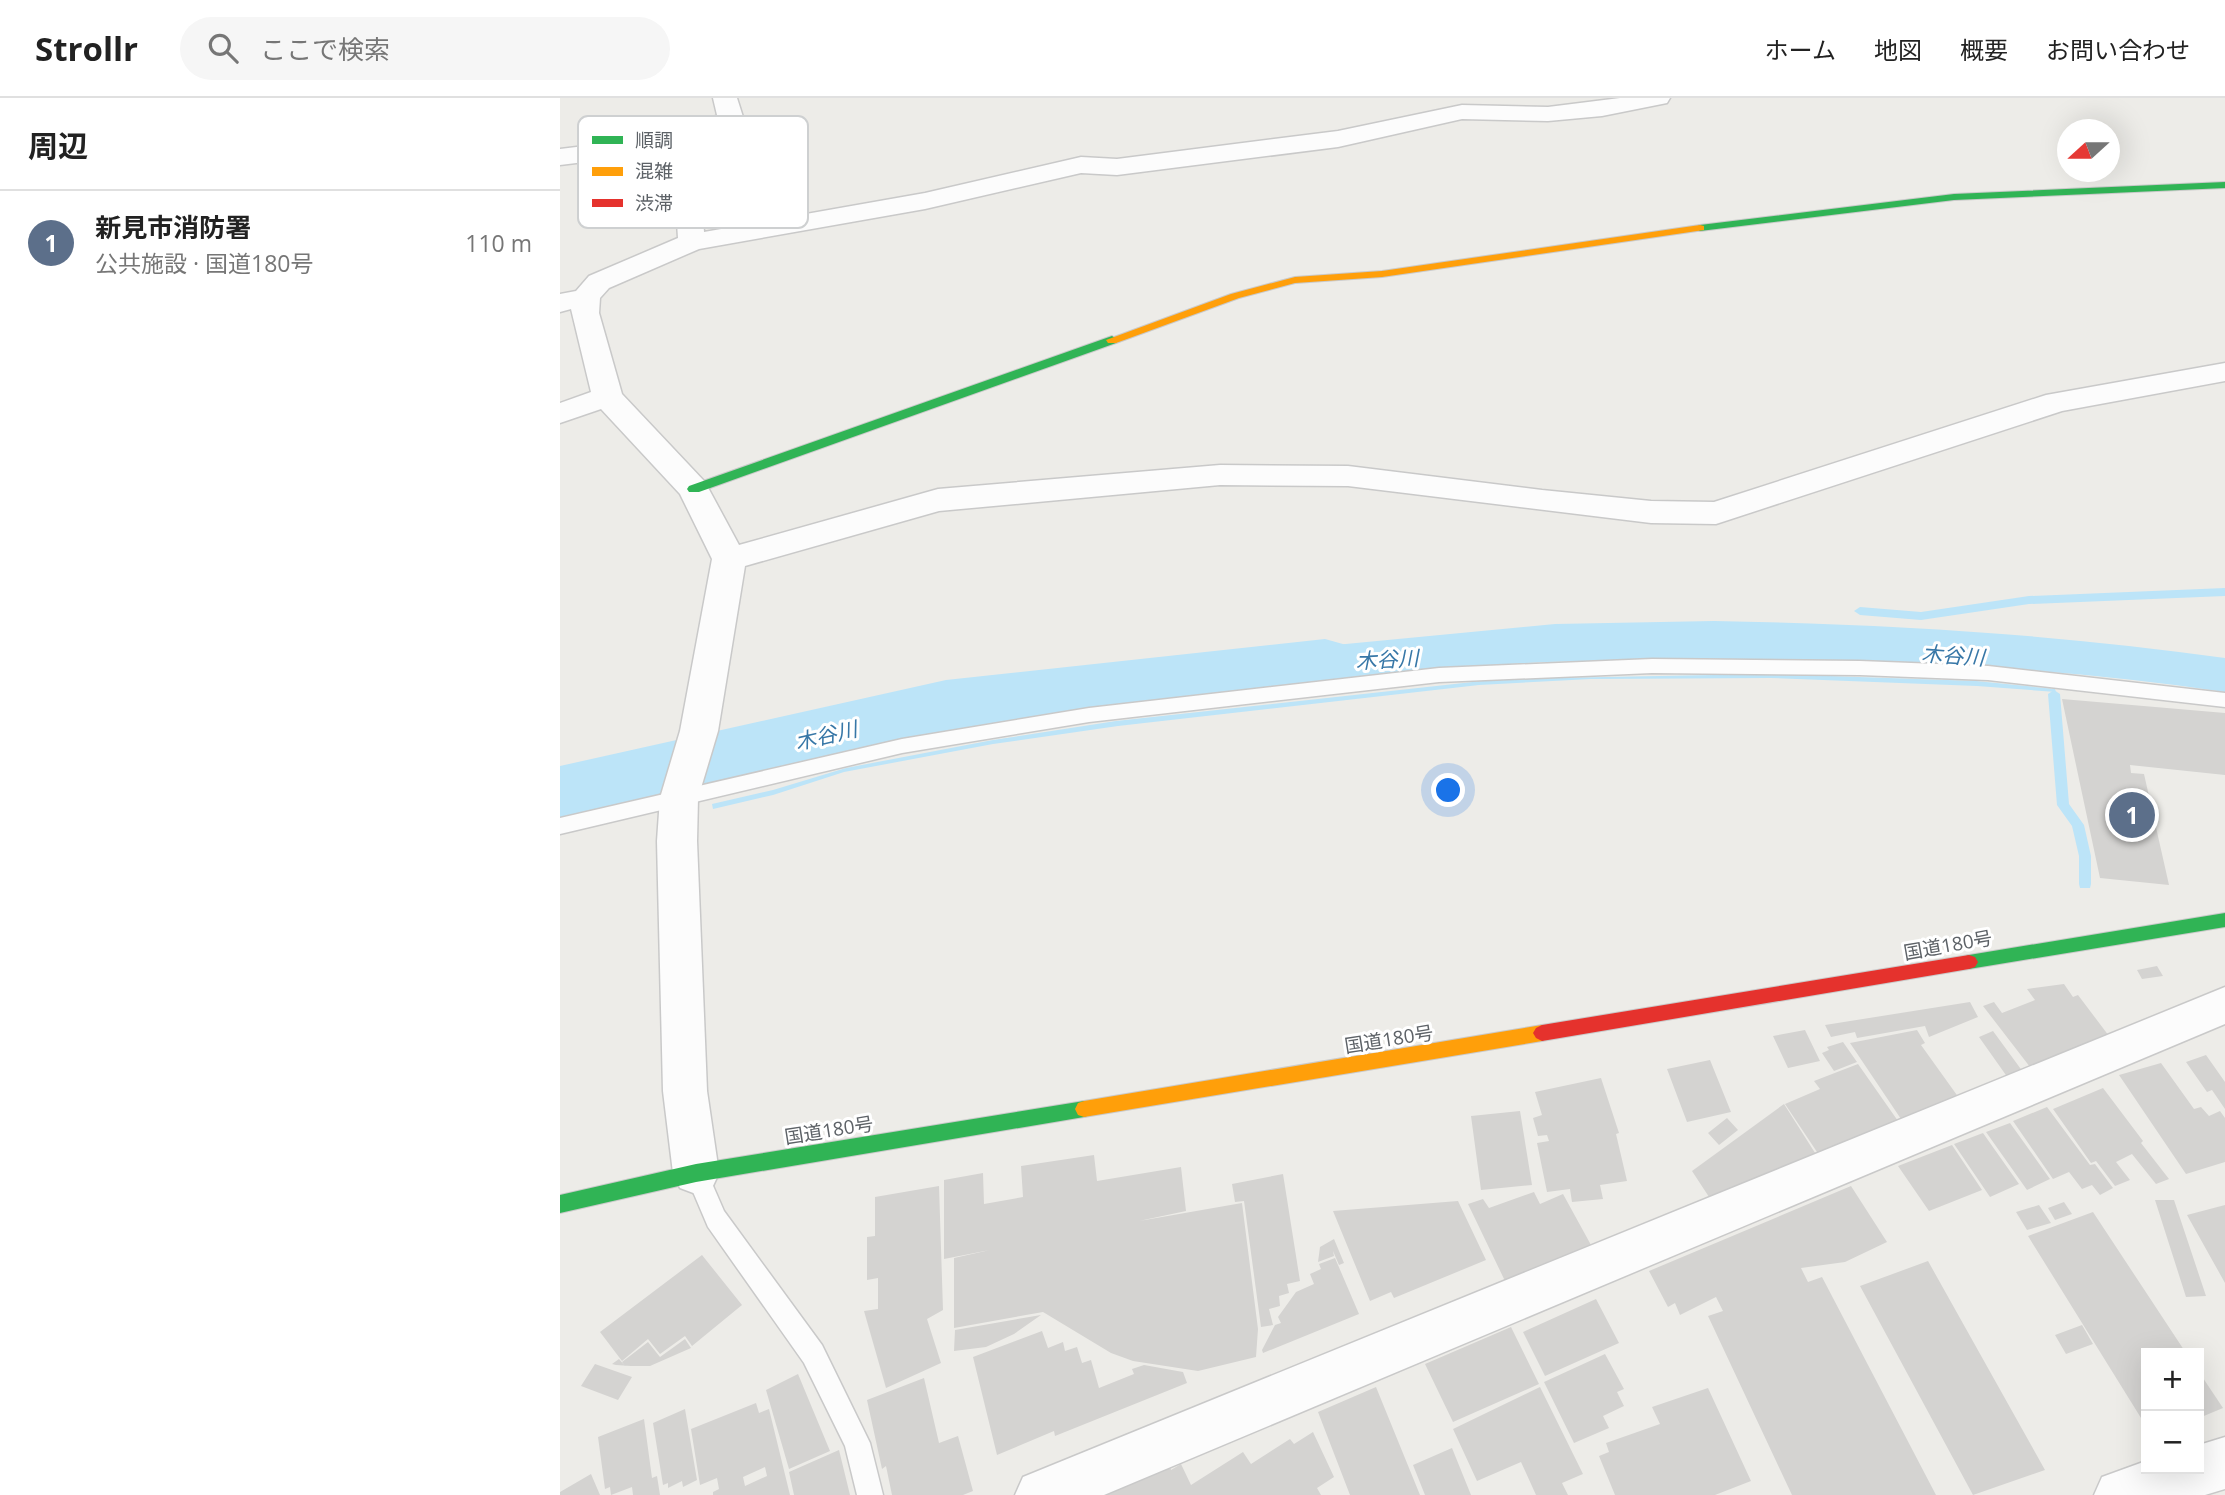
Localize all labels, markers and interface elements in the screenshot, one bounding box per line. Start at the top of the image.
search box [180,17,670,80]
text: Strollr [35,26,138,71]
icon: search [204,29,242,67]
text: ここで検索 [260,31,390,67]
text: ホーム [1765,33,1836,66]
text: 地図 [1874,33,1922,66]
text: 概要 [1960,33,2008,66]
text: お問い合わせ [2046,33,2190,66]
legend [578,116,808,228]
north arrow [2057,119,2120,182]
text: 周辺 [28,125,88,166]
text: 順調 [635,127,673,153]
text: 混雑 [635,158,673,184]
text: 渋滞 [635,190,673,216]
text: 新見市消防署 [95,209,251,245]
text: 1 [44,227,58,259]
text: 110 m [465,227,532,259]
text: 公共施設 · 国道180号 [95,247,313,279]
water label: 木谷川 [1921,639,1987,671]
water label: 木谷川 [1355,643,1421,675]
water label: 木谷川 [792,714,862,756]
your location [1431,773,1465,807]
pin: 1 [2109,789,2155,841]
street label: 国道180号 [1902,924,1994,966]
street label: 国道180号 [1343,1019,1435,1059]
street label: 国道180号 [783,1110,875,1150]
map controls [2141,1348,2204,1474]
button: + [2141,1348,2204,1411]
button: − [2141,1411,2204,1474]

